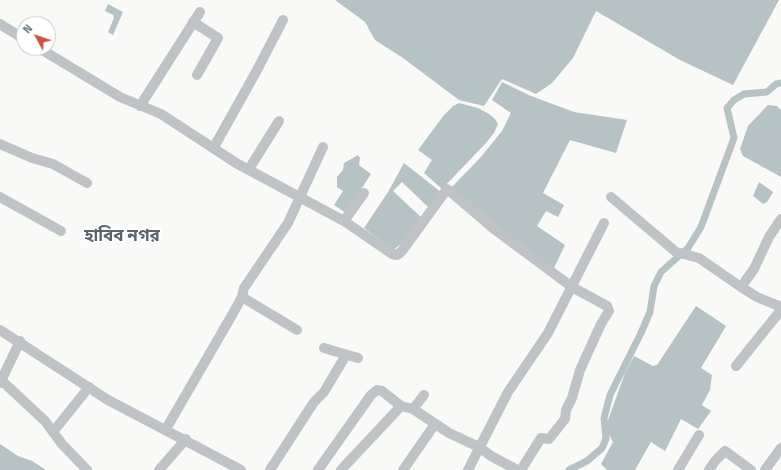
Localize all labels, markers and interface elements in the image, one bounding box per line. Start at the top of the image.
north arrow [16,16,56,56]
text: N [19,21,36,37]
district label: হাবিব নগর [84,227,160,247]

